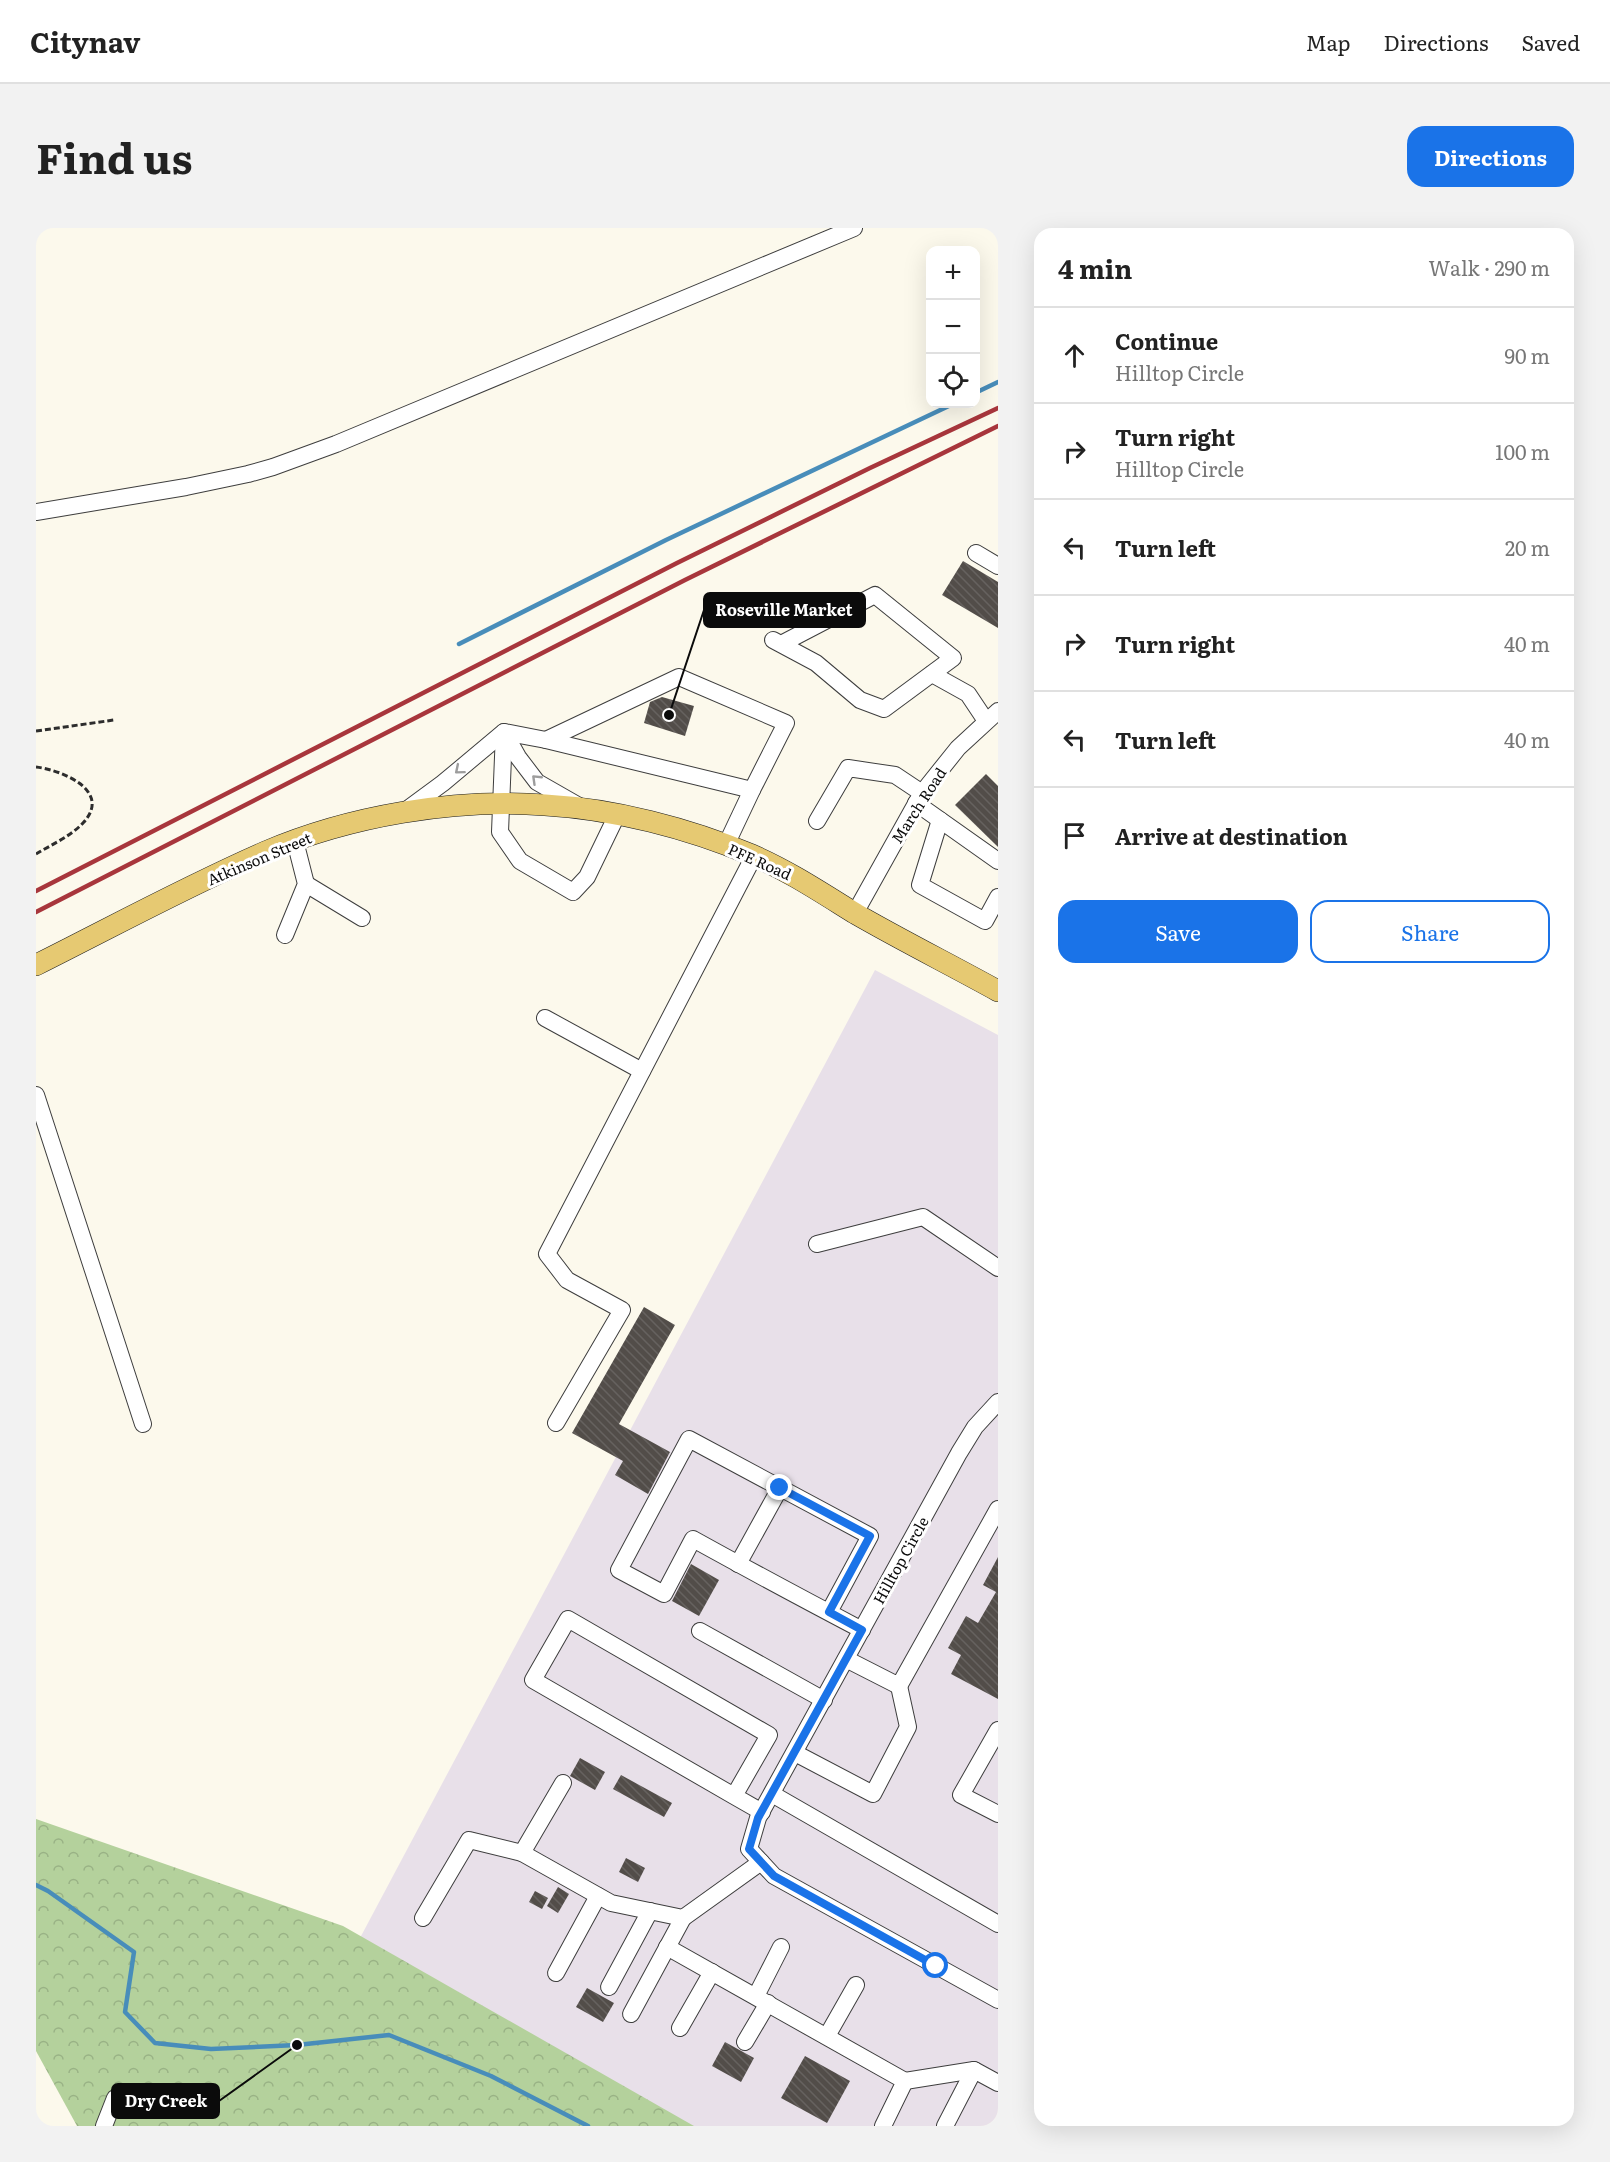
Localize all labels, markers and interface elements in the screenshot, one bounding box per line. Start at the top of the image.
text: Citynav [30,20,140,62]
text: Map [1306,26,1351,57]
text: Directions [1384,26,1489,57]
text: Saved [1522,26,1580,57]
text: Find us [36,125,193,187]
button: Directions [1407,126,1574,187]
map controls [926,246,980,408]
button: + [926,246,980,300]
text: 4 min [1058,248,1132,287]
text: Walk · 290 m [1429,252,1550,282]
button: − [926,300,980,354]
text: Continue [1115,324,1218,357]
icon: ahead [1058,339,1091,372]
text: 90 m [1505,340,1550,370]
button: locate [926,354,980,408]
text: Hilltop Circle [1115,357,1244,387]
text: Turn right [1115,420,1235,453]
icon: right [1058,435,1091,468]
text: 100 m [1495,436,1550,466]
text: Hilltop Circle [1115,453,1244,483]
icon: left [1058,531,1091,564]
text: Turn left [1115,531,1216,564]
text: 20 m [1505,532,1550,562]
callout: Roseville Market [704,593,865,627]
text: Roseville Market [715,597,853,621]
icon: right [1058,627,1091,660]
text: Turn right [1115,627,1235,660]
text: 40 m [1504,628,1550,658]
icon: left [1058,723,1091,756]
text: Turn left [1115,723,1216,756]
text: 40 m [1504,724,1550,754]
one-way arrow [455,762,466,773]
street label: March Road [885,763,951,847]
one-way arrow [533,775,543,786]
icon: arrive [1058,819,1091,852]
text: Arrive at destination [1115,819,1348,852]
street label: Atkinson Street [203,826,315,890]
street label: PFE Road [725,837,795,885]
button: Save [1058,900,1298,963]
button: Share [1310,900,1550,963]
route end [766,1474,792,1500]
street label: Hilltop Circle [866,1512,934,1608]
route start [922,1952,948,1978]
callout: Dry Creek [112,2084,219,2118]
text: Dry Creek [125,2088,208,2112]

